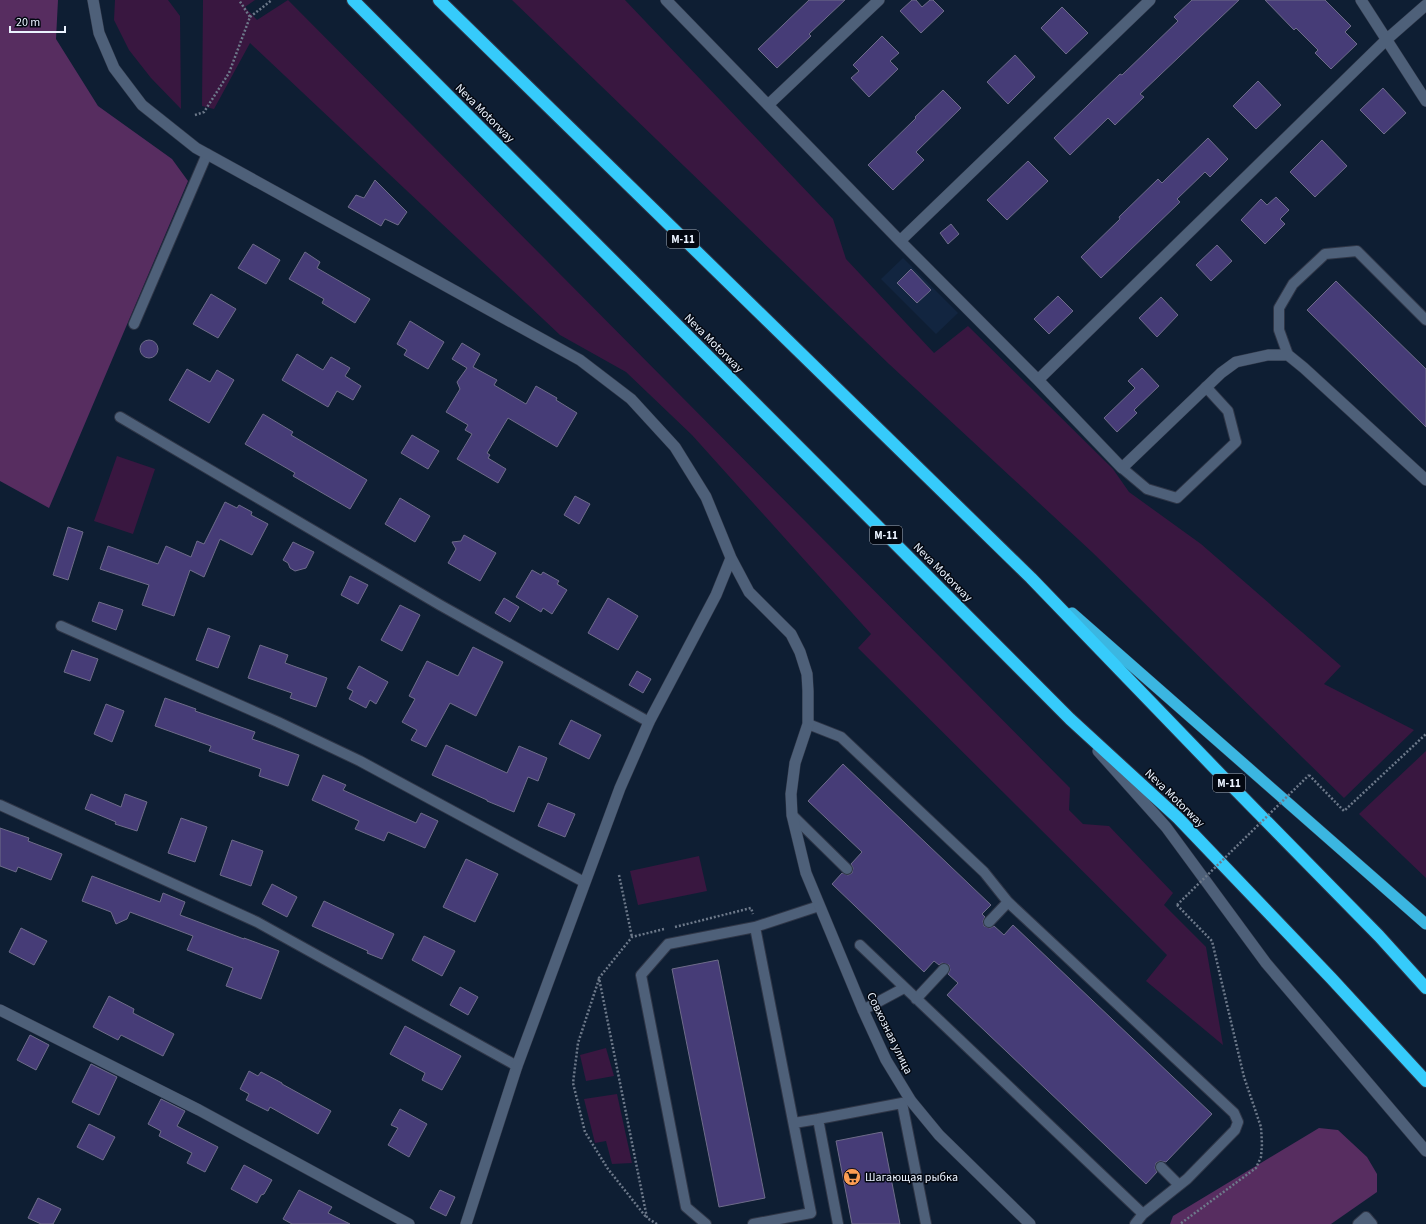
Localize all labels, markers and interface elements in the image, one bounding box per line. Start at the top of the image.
scale bar [10,8,65,34]
text: 20 m [16,14,40,31]
street label: Neva Motorway [451,80,518,147]
road number: М-11 [667,230,699,248]
street label: Neva Motorway [680,310,747,377]
road number: М-11 [870,526,902,544]
street label: Neva Motorway [909,539,976,606]
street label: Neva Motorway [1141,765,1209,832]
road number: М-11 [1213,774,1245,792]
street label: Совхозная улица [862,989,917,1077]
supermarket icon: Шагающая рыбка [842,1167,862,1187]
place label: Шагающая рыбка [865,1169,958,1186]

